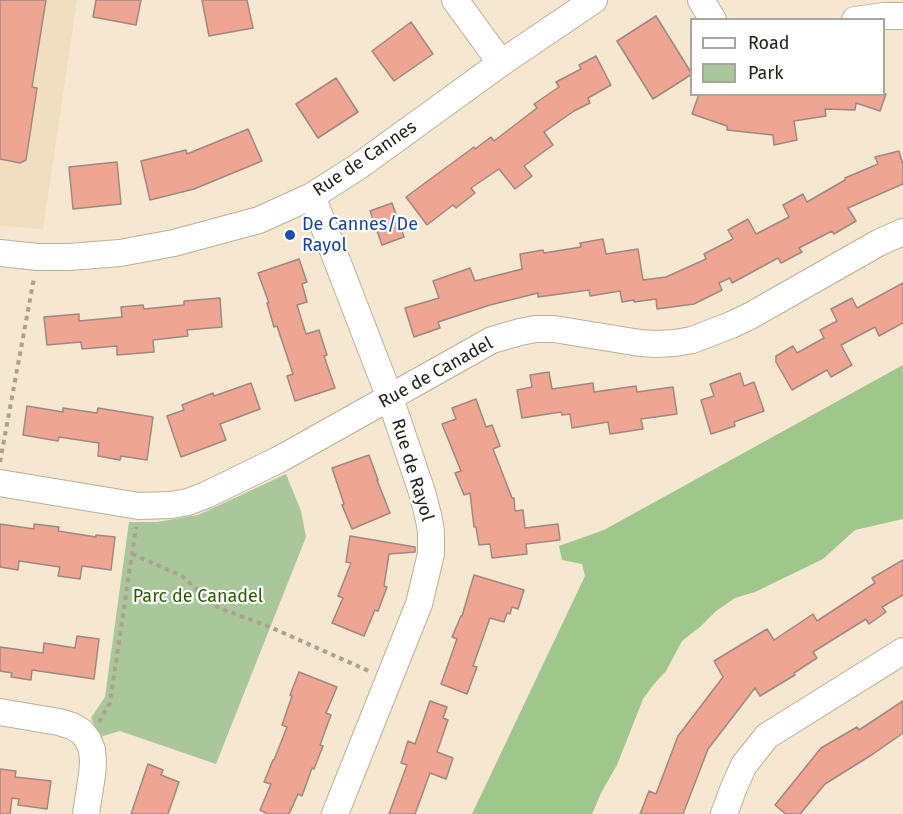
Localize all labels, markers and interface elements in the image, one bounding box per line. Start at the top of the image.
legend [690,18,885,96]
text: Road [748,32,790,54]
text: Park [748,62,783,84]
street label: Rue de Cannes [309,116,421,202]
place label: De Cannes/De Rayol [302,214,418,256]
marker: De Cannes/De Rayol [283,228,297,242]
street label: Rue de Canadel [375,333,497,413]
street label: Rue de Rayol [386,416,438,524]
park label: Parc de Canadel [133,586,263,608]

